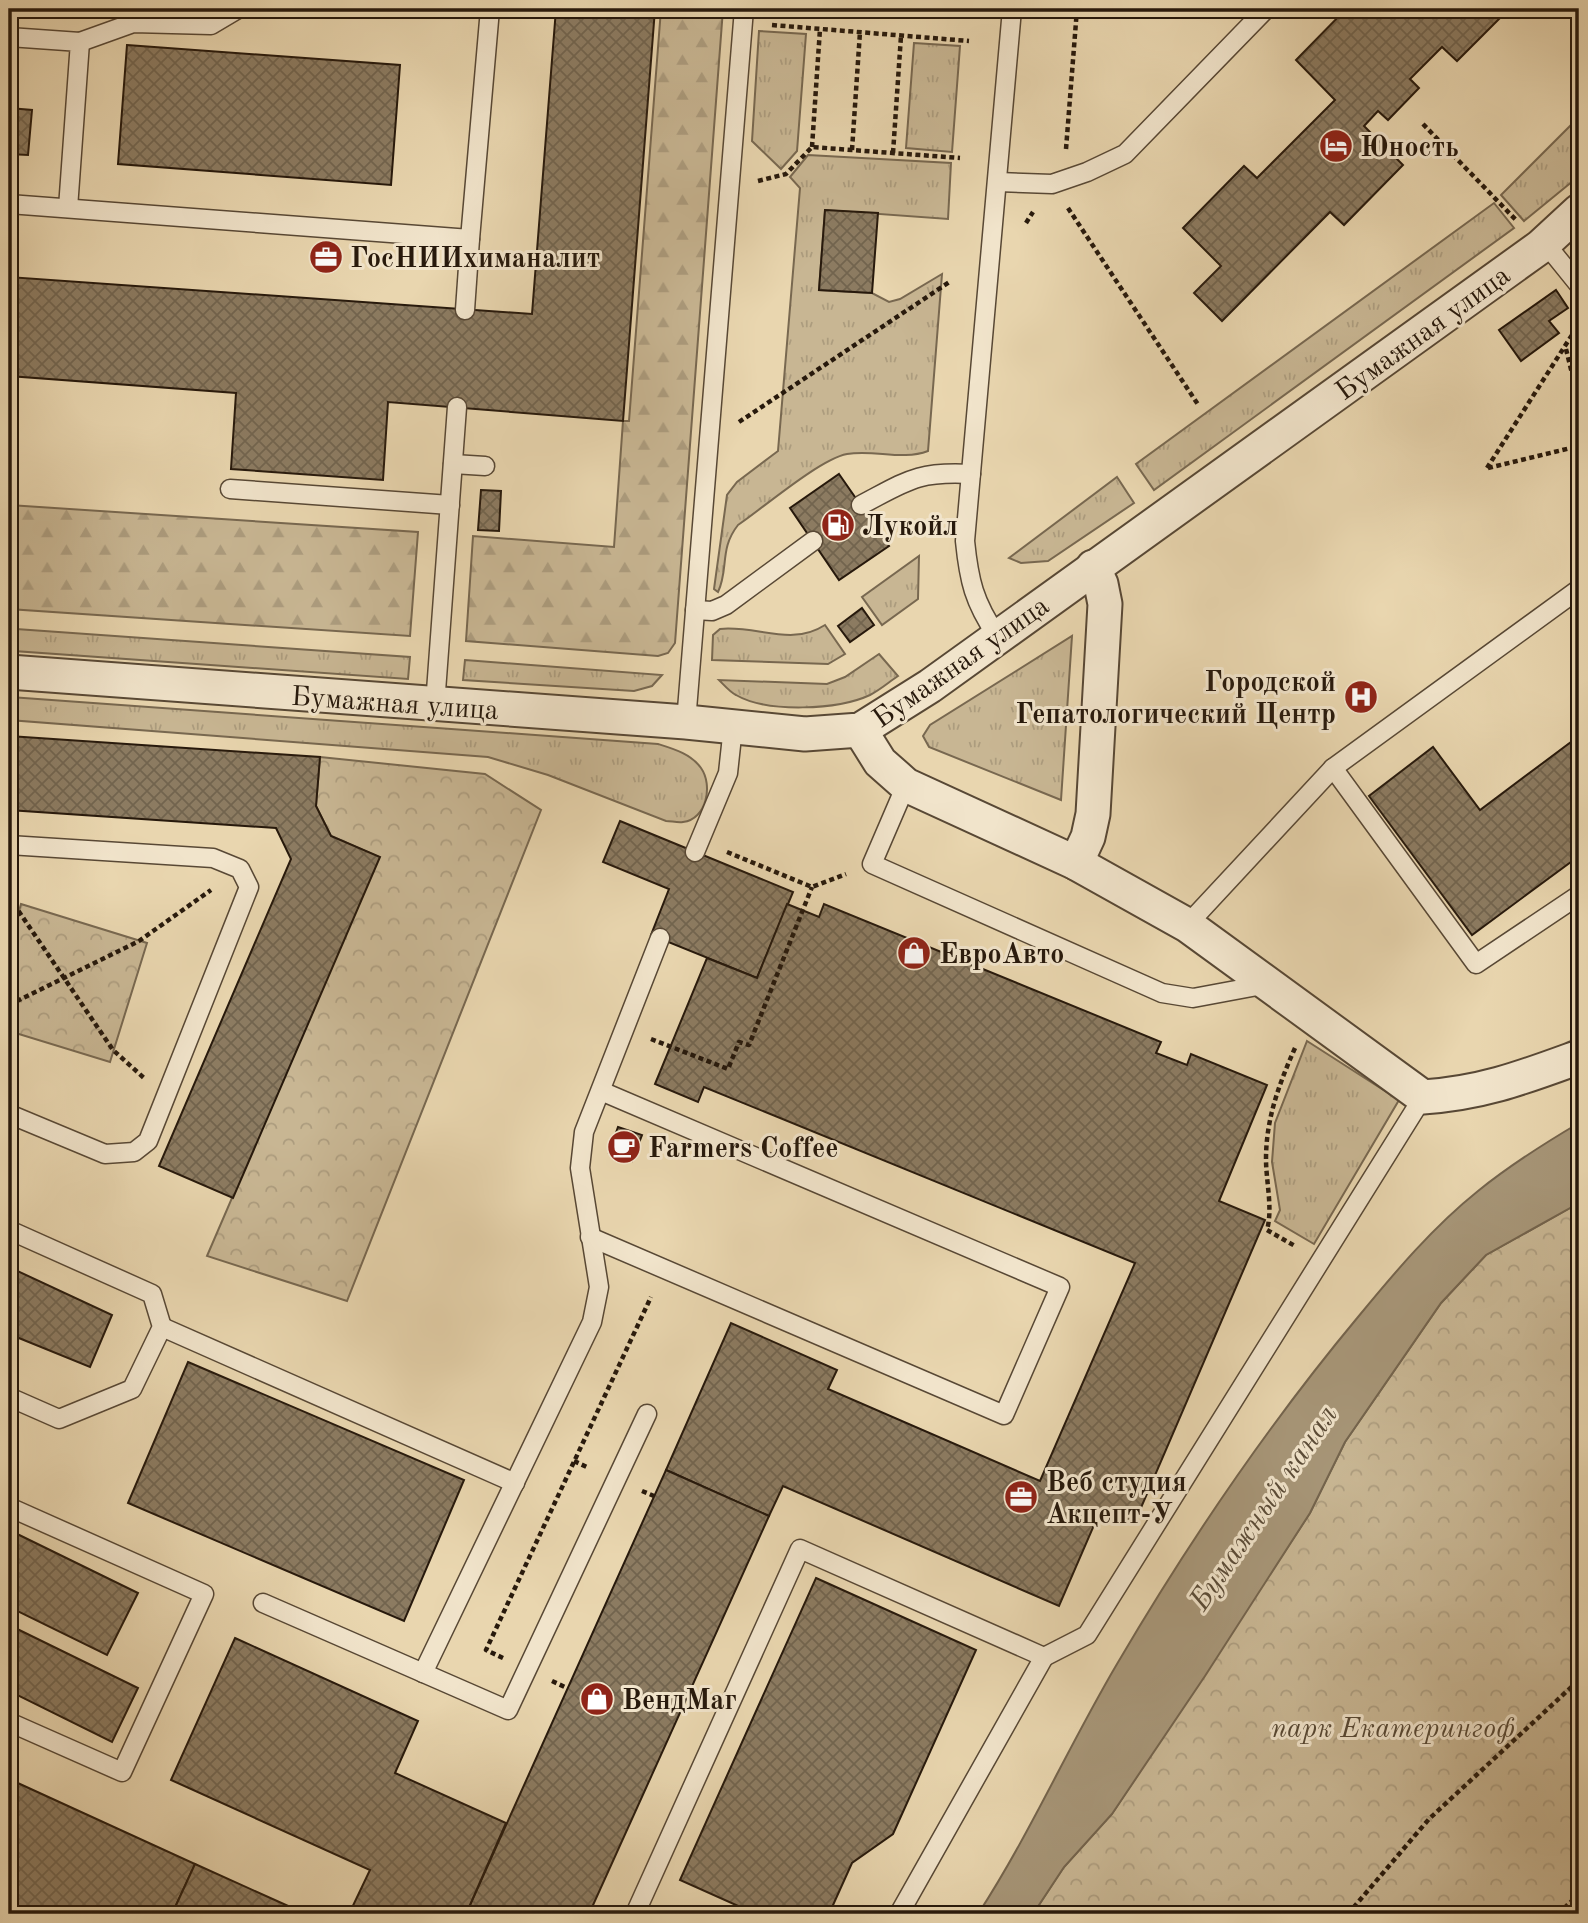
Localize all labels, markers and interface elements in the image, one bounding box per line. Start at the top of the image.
hotel icon: Юность [1317,127,1355,165]
place label: Юность [1360,134,1459,163]
office icon: ГосНИИхиманалит [307,238,345,276]
place label: ГосНИИхиманалит [350,246,600,274]
street label: Бумажная улица [1331,262,1516,407]
fuel station icon: Лукойл [819,506,857,544]
place label: Лукойл [862,514,958,542]
street label: Бумажная улица [869,592,1055,735]
place label: Городской Гепатологический Центр [1015,670,1336,730]
hospital icon: Городской Гепатологический Центр [1342,678,1380,716]
street label: Бумажная улица [290,684,500,726]
shop icon: ЕвроАвто [895,934,933,972]
place label: ЕвроАвто [939,942,1064,970]
cafe icon: Farmers Coffee [605,1128,643,1166]
place label: Farmers Coffee [648,1136,839,1164]
water label: Бумажный канал [1185,1400,1344,1617]
place label: Веб студия Акцепт-У [1046,1470,1187,1530]
office icon: Веб студия Акцепт-У [1002,1478,1040,1516]
shop icon: ВендМаг [578,1680,616,1718]
place label: ВендМаг [622,1688,737,1716]
park label: парк Екатерингоф [1271,1716,1515,1744]

